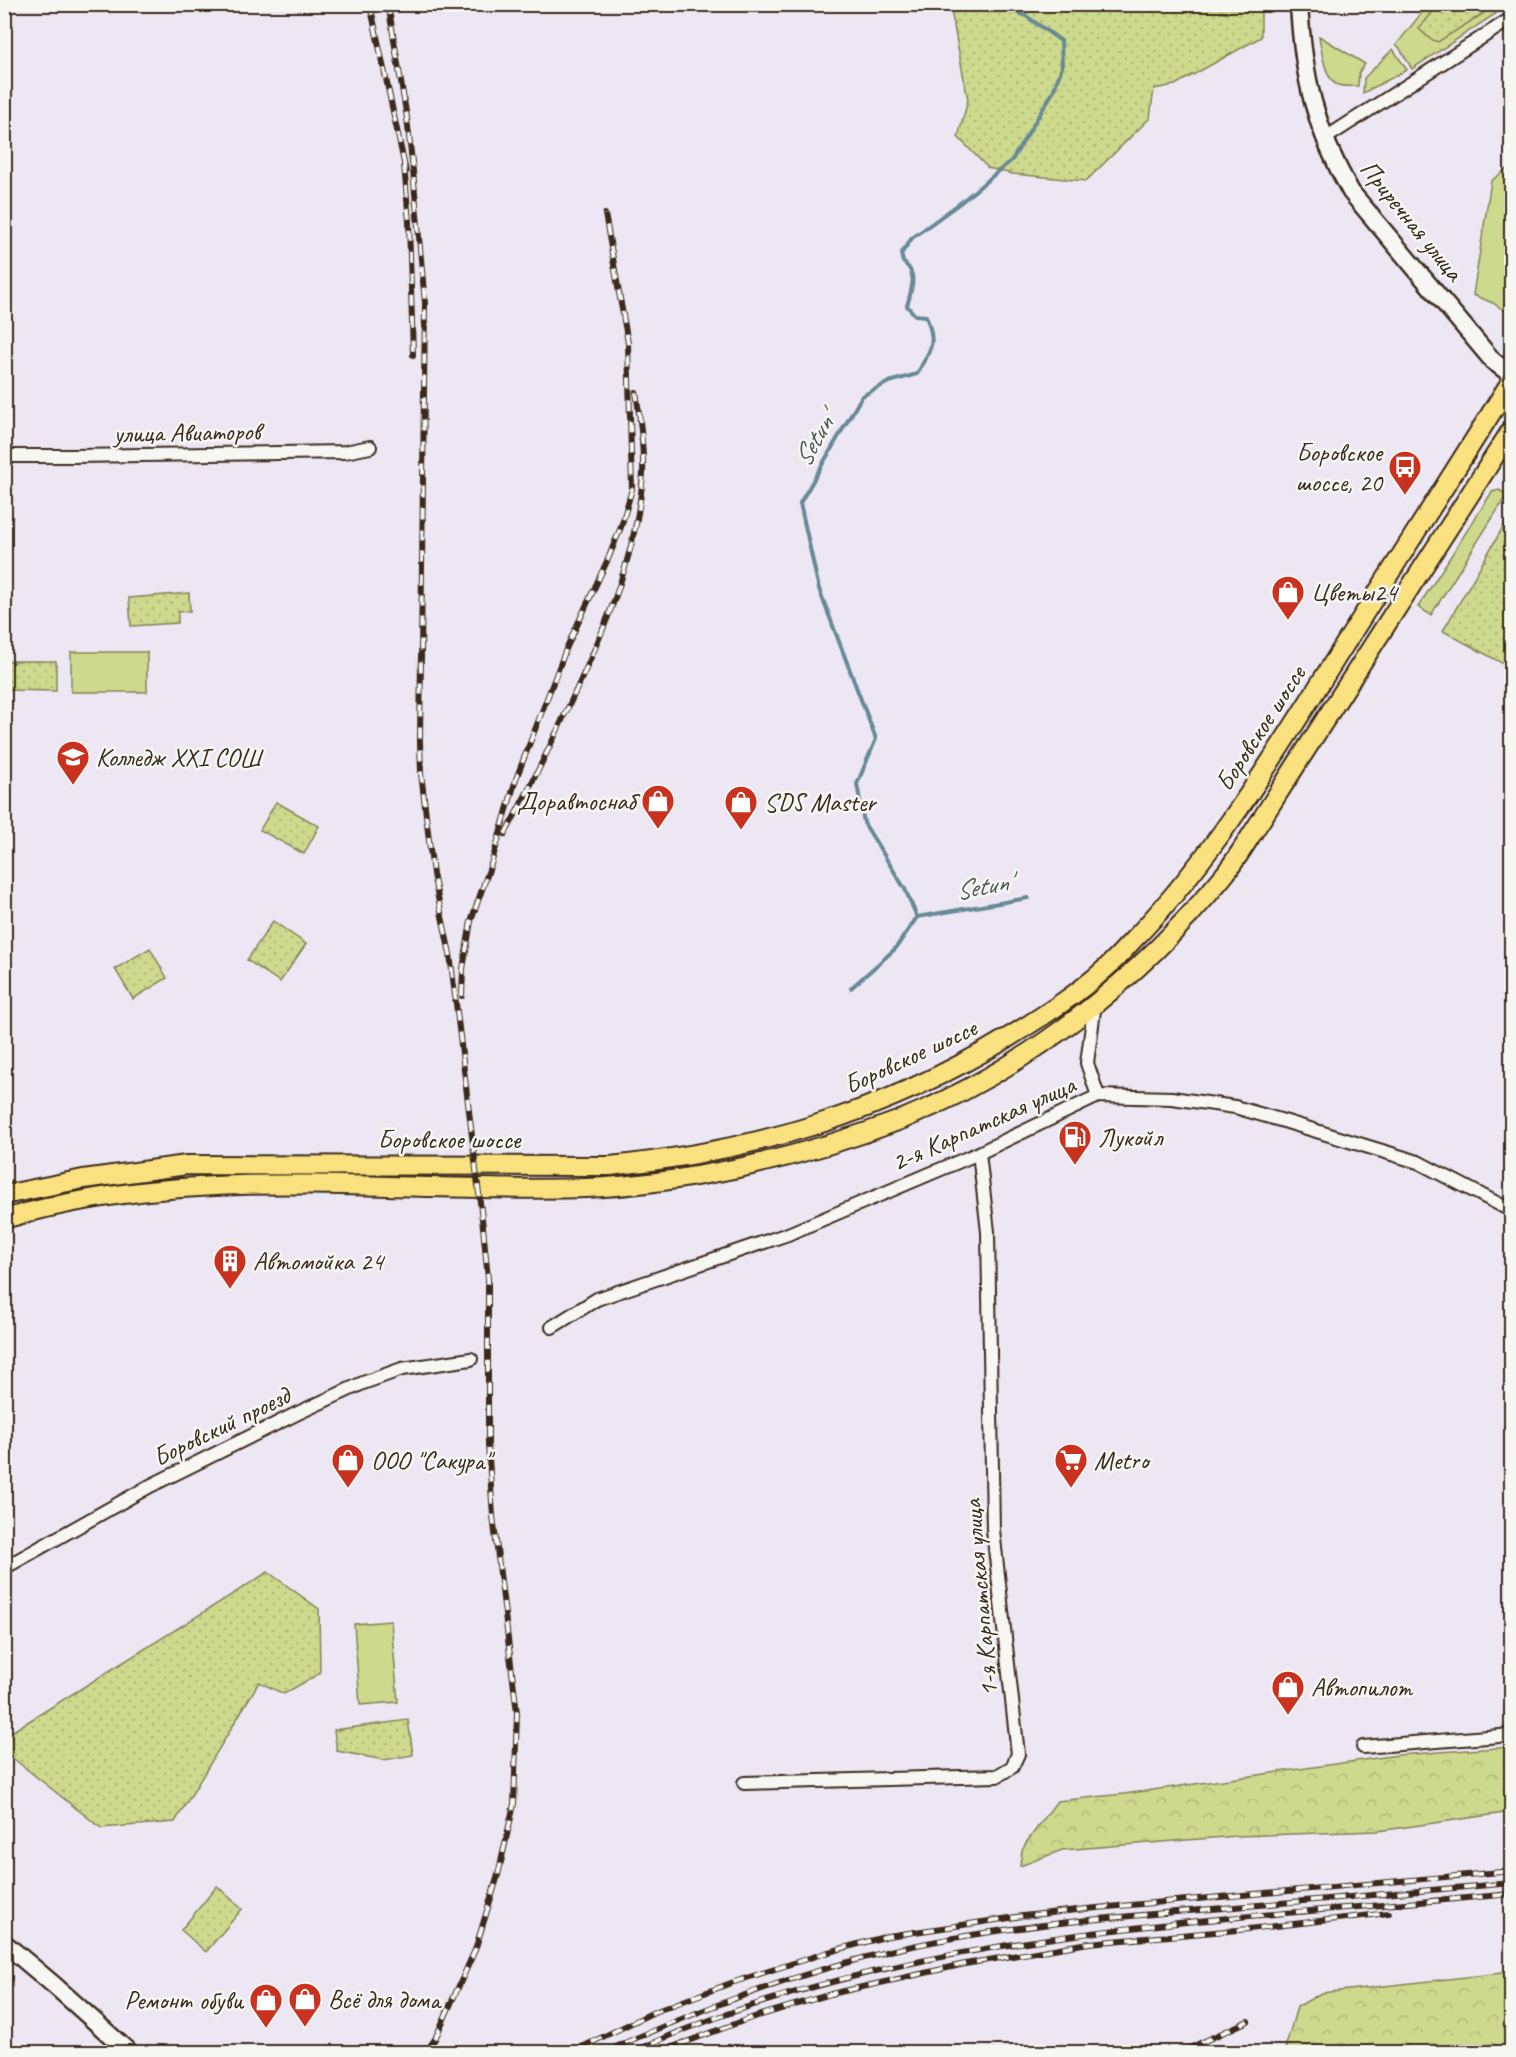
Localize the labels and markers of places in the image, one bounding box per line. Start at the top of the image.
place label: Боровское шоссе, 20 [1295,436,1385,499]
bus stop icon: Боровское шоссе, 20 [1387,449,1423,496]
shop icon: Цветы24 [1270,574,1306,621]
place label: Цветы24 [1311,576,1399,609]
school or university icon: Колледж XXI СОШ [55,739,91,786]
place label: Колледж XXI СОШ [96,741,265,774]
shop icon: Доравтоснаб [640,783,676,830]
shop icon: SDS Master [723,784,759,831]
place label: Доравтоснаб [517,785,640,818]
place label: SDS Master [764,786,878,819]
fuel station icon: Лукойл [1057,1119,1093,1166]
place label: Лукойл [1098,1121,1164,1154]
building icon: Автомойка 24 [212,1243,248,1290]
place label: Автомойка 24 [253,1245,386,1278]
shop icon: ООО "Сакура" [330,1442,366,1489]
supermarket icon: Metro [1053,1442,1089,1489]
place label: ООО "Сакура" [371,1444,495,1477]
place label: Metro [1094,1444,1151,1477]
shop icon: Автопилот [1270,1669,1306,1716]
place label: Автопилот [1311,1671,1414,1704]
shop icon: Всё для дома [287,1981,323,2028]
shop icon: Ремонт обуви [248,1982,284,2029]
place label: Всё для дома [328,1983,442,2016]
place label: Ремонт обуви [124,1984,244,2017]

